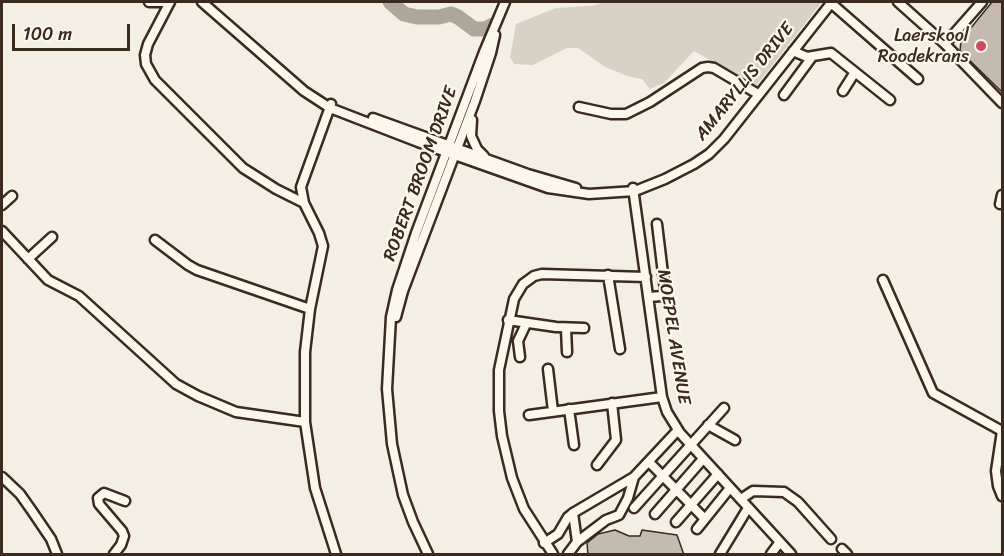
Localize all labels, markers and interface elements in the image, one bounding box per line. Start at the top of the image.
scale bar [15,12,134,50]
text: 100 m [23,18,72,50]
street label: AMARYLLIS DRIVE [691,19,799,145]
place label: Laerskool Roodekrans [878,25,969,68]
marker: Laerskool Roodekrans [974,39,988,53]
street label: ROBERT BROOM DRIVE [379,84,463,264]
street label: MOEPEL AVENUE [652,268,694,406]

